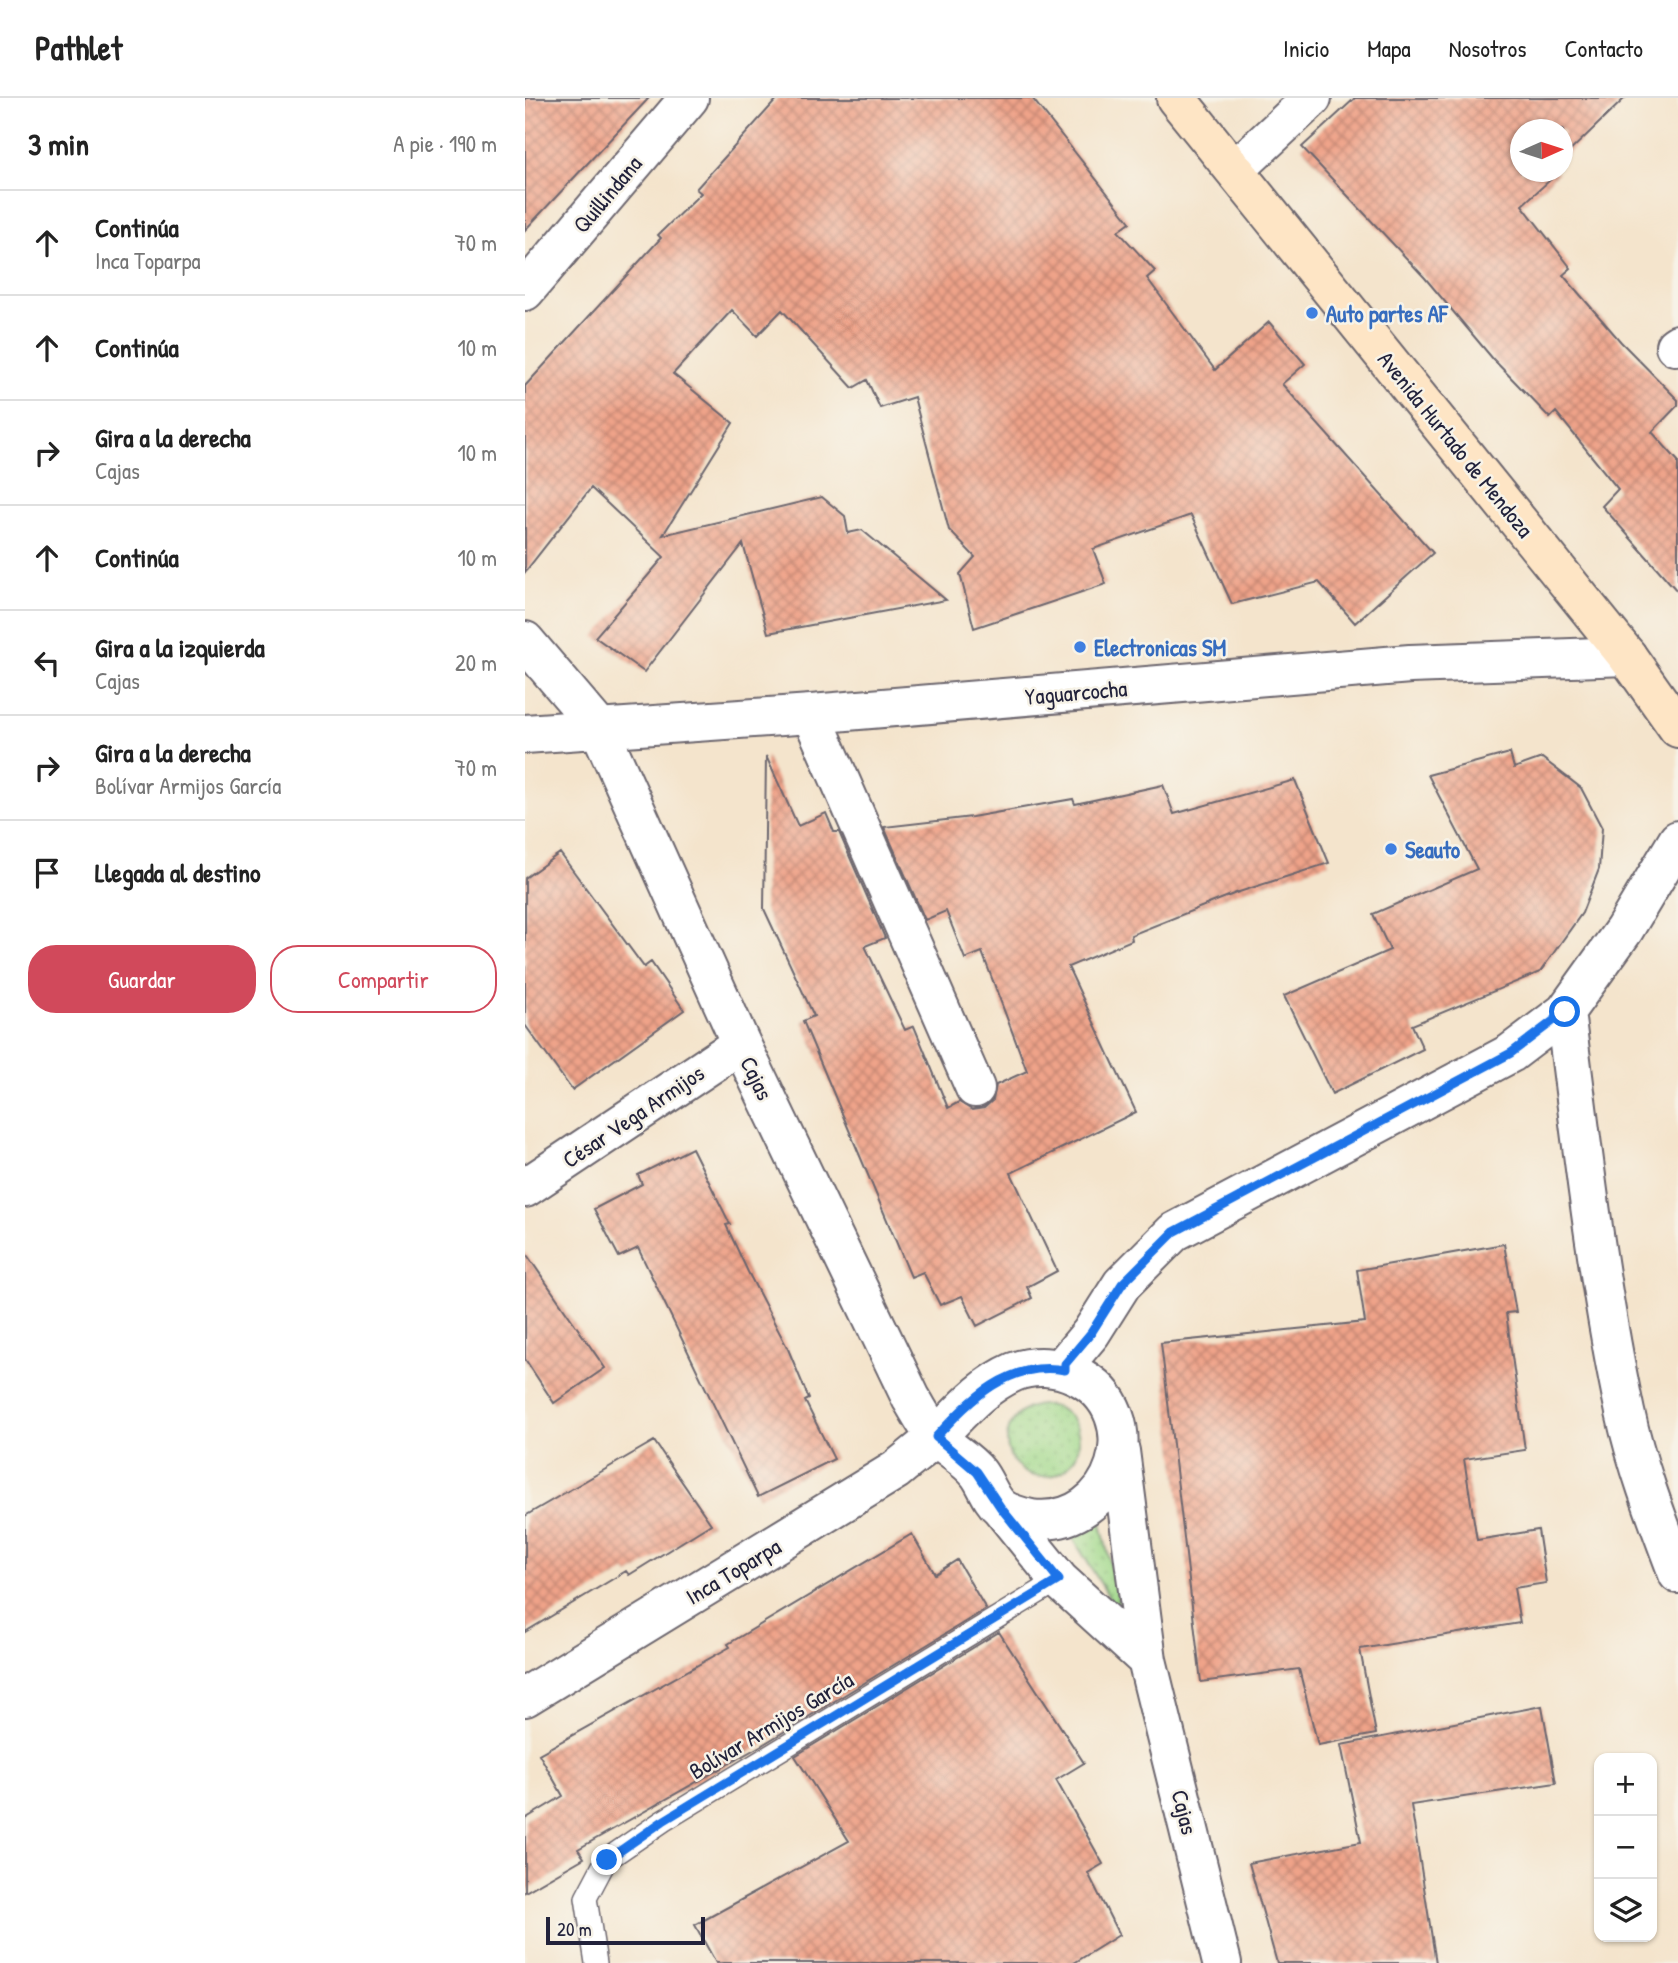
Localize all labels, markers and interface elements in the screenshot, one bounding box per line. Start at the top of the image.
text: Pathlet [35,26,122,70]
text: Inicio [1283,32,1329,64]
text: Mapa [1367,32,1411,64]
text: Nosotros [1449,32,1526,64]
text: Contacto [1564,32,1643,64]
north arrow [1510,119,1573,182]
text: 3 min [28,124,89,164]
text: A pie · 190 m [393,128,497,159]
street label: Quillindana [565,149,649,239]
text: Continúa [95,210,179,245]
icon: ahead [28,224,66,262]
text: 70 m [454,227,497,258]
text: Inca Toparpa [95,245,201,276]
place label: Auto partes AF [1326,298,1449,330]
marker: Auto partes AF [1304,305,1320,321]
icon: ahead [28,329,66,367]
text: Continúa [95,330,179,365]
text: 10 m [457,332,497,363]
street label: Avenida Hurtado de Mendoza [1371,344,1541,544]
text: Gira a la derecha [95,420,251,455]
icon: right [28,434,66,472]
text: 10 m [457,437,497,468]
text: Cajas [95,455,140,486]
icon: ahead [28,539,66,577]
text: Continúa [95,540,179,575]
text: 10 m [457,542,497,573]
text: Gira a la izquierda [95,630,265,665]
place label: Electronicas SM [1094,632,1227,663]
marker: Electronicas SM [1072,639,1088,655]
icon: left [28,644,66,682]
text: 20 m [455,647,497,678]
text: Cajas [95,665,140,696]
street label: Yaguarcocha [1024,672,1128,712]
text: Gira a la derecha [95,735,251,770]
icon: right [28,749,66,787]
text: 70 m [454,752,497,783]
text: Bolívar Armijos García [95,770,281,801]
place label: Seauto [1405,834,1461,865]
marker: Seauto [1383,841,1399,857]
icon: arrive [28,854,66,892]
text: Llegada al destino [95,855,261,890]
button: Guardar [28,945,256,1013]
button: Compartir [270,945,497,1013]
route start [1549,996,1580,1027]
street label: Cajas [733,1051,781,1105]
street label: César Vega Armijos [556,1057,710,1175]
street label: Inca Toparpa [680,1531,786,1611]
street label: Bolívar Armijos García [683,1664,859,1786]
map controls [1594,1753,1657,1942]
button: + [1594,1753,1657,1816]
street label: Cajas [1165,1786,1206,1838]
button: − [1594,1816,1657,1879]
route end [591,1844,622,1875]
button: layers [1594,1879,1657,1942]
scale bar [546,1914,705,1946]
text: 20 m [557,1916,592,1942]

